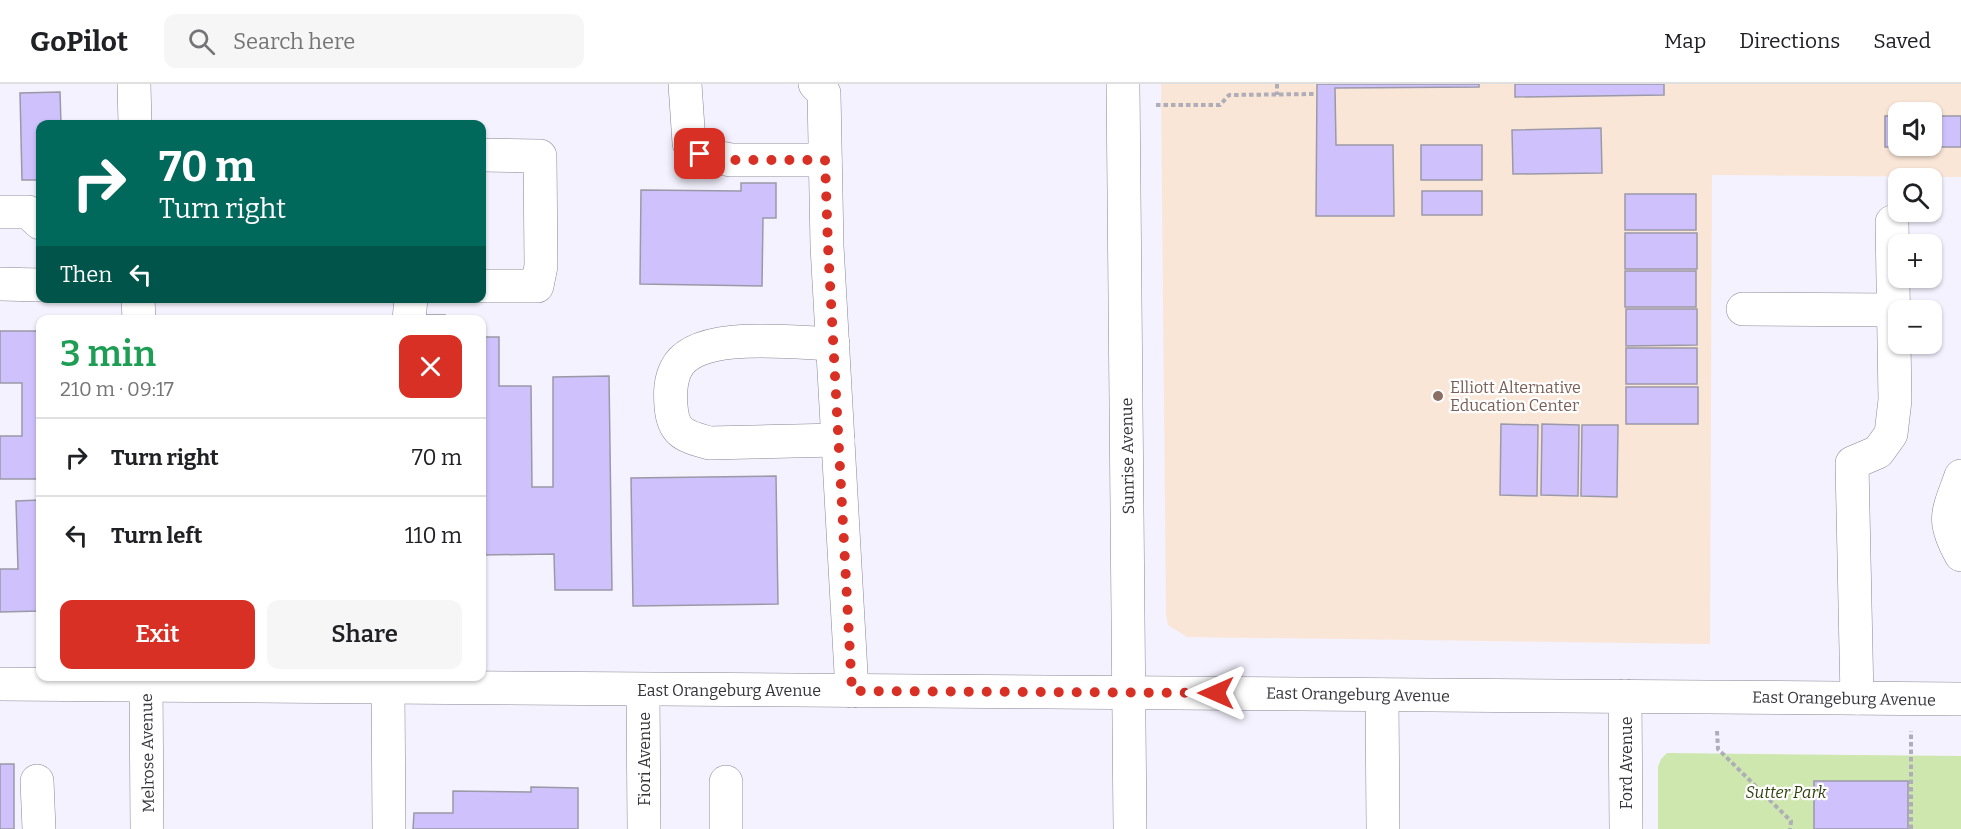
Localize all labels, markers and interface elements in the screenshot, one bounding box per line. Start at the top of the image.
search box [164,14,584,68]
text: GoPilot [30,25,128,58]
icon: search [185,25,218,58]
text: Search here [233,28,355,55]
text: Map [1664,28,1706,54]
text: Directions [1739,28,1840,54]
text: Saved [1873,28,1931,54]
map controls [1888,102,1942,354]
button: sound [1888,102,1942,156]
pin [674,128,725,179]
icon: arrive [683,137,716,170]
text: 70 m [159,142,255,192]
icon: right [60,144,138,222]
button: search [1888,168,1942,222]
text: Turn right [159,193,286,225]
button: + [1888,234,1942,288]
icon: left [124,258,157,291]
text: Then [60,261,112,288]
button: − [1888,300,1942,354]
text: 3 min [60,332,156,376]
button: close [399,335,462,398]
text: 210 m · 09:17 [60,377,174,401]
place label: Elliott Alternative Education Center [1450,378,1581,415]
marker: Elliott Alternative Education Center [1431,389,1445,403]
street label: Sunrise Avenue [1117,397,1138,515]
icon: right [60,441,93,474]
text: Turn right [111,444,219,471]
text: 70 m [412,444,462,471]
icon: left [60,519,93,552]
text: Turn left [111,522,203,549]
text: 110 m [405,522,462,549]
button: Exit [60,600,255,669]
button: Share [267,600,462,669]
position arrow [1184,661,1248,725]
street label: East Orangeburg Avenue [637,681,821,700]
street label: East Orangeburg Avenue [1266,683,1450,706]
street label: East Orangeburg Avenue [1752,687,1936,710]
street label: Melrose Avenue [137,693,158,813]
street label: Fiori Avenue [635,712,654,806]
street label: Ford Avenue [1617,716,1636,810]
park label: Sutter Park [1746,783,1827,802]

